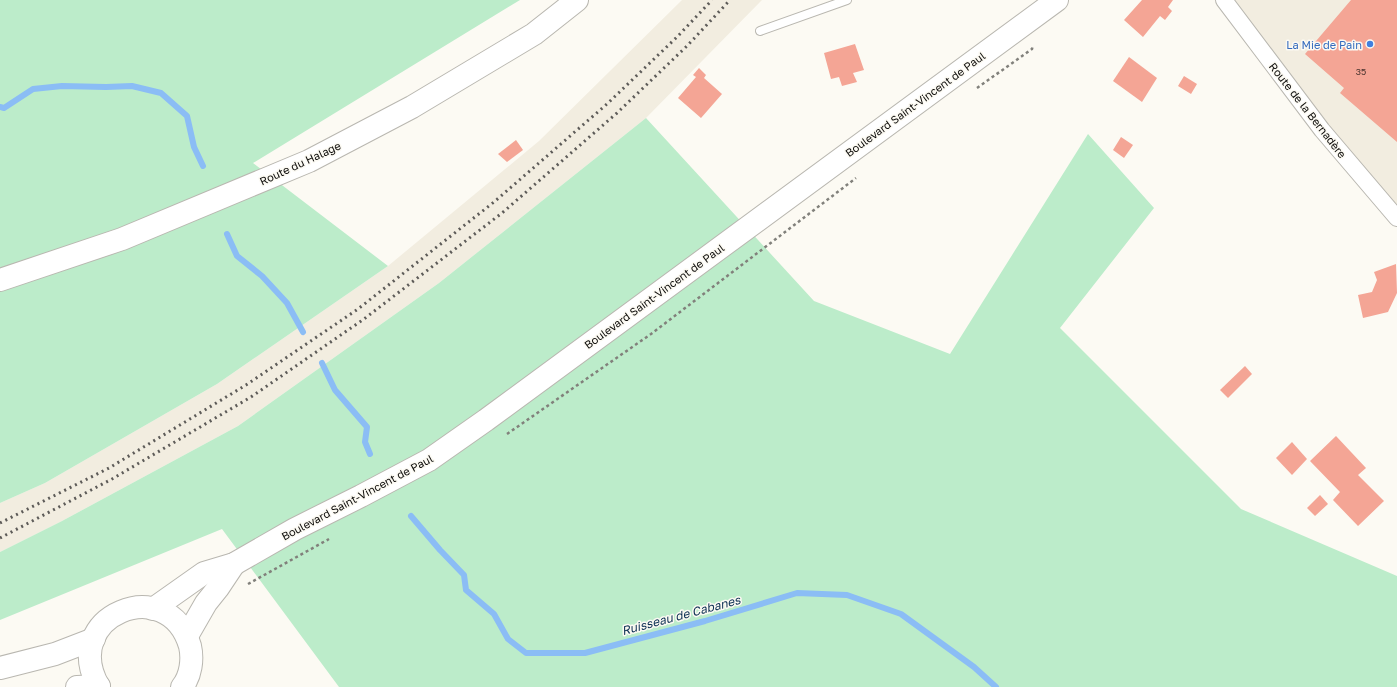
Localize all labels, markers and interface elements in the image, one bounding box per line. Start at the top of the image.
place label: La Mie de Pain [1286,38,1362,51]
marker: La Mie de Pain [1365,39,1375,49]
street label: Boulevard Saint-Vincent de Paul [842,49,988,159]
street label: Route de la Bernadère [1267,60,1349,160]
house number: 35 [1356,66,1366,77]
street label: Route du Halage [257,139,343,187]
street label: Boulevard Saint-Vincent de Paul [581,241,727,351]
street label: Boulevard Saint-Vincent de Paul [279,451,435,543]
water label: Ruisseau de Cabanes [620,592,743,638]

